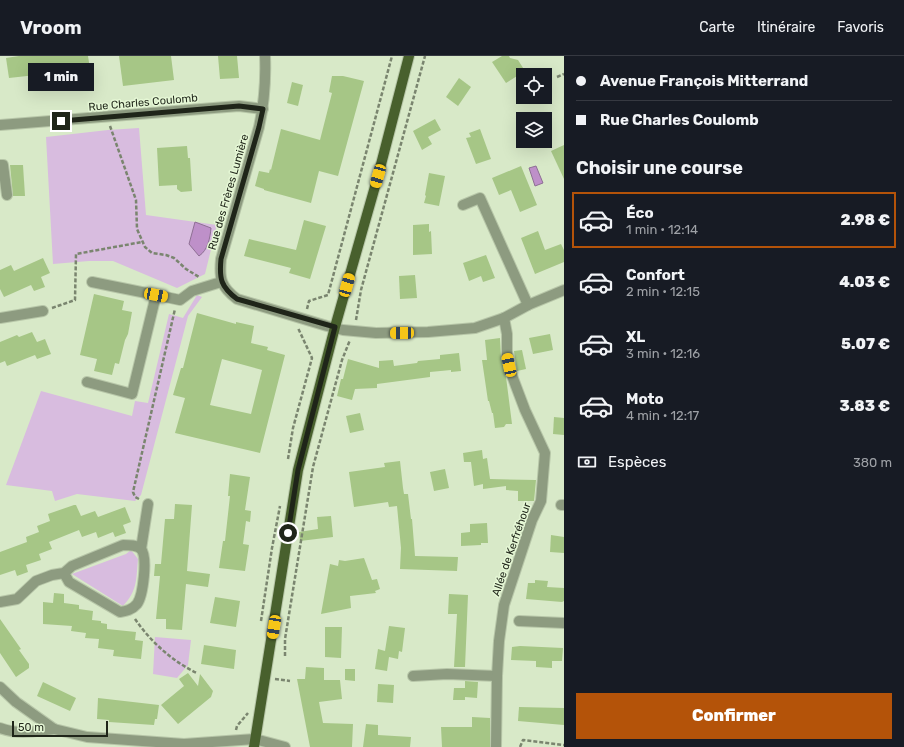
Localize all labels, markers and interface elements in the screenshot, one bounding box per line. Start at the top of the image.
text: Vroom [20,16,82,39]
text: Carte [699,19,735,36]
text: Itinéraire [757,19,815,36]
text: Favoris [837,19,884,36]
callout: 1 min [28,63,94,91]
map controls [516,68,552,148]
button: locate [516,68,552,104]
text: 1 min [44,69,78,84]
text: Avenue François Mitterrand [600,72,808,90]
street label: Rue Charles Coulomb [88,91,198,114]
text: Rue Charles Coulomb [600,111,759,129]
route end [52,112,70,130]
button: layers [516,112,552,148]
street label: Rue des Frères Lumière [206,133,251,252]
text: Choisir une course [576,157,743,179]
car [369,163,387,189]
icon: car [578,202,614,238]
text: Éco [626,204,654,222]
text: 2.98 € [841,211,890,229]
text: 1 min · 12:14 [626,222,698,237]
icon: car [578,264,614,300]
text: Confort [626,266,685,284]
car [338,272,356,298]
text: 4.03 € [839,273,890,291]
text: 2 min · 12:15 [626,284,700,299]
car [143,287,169,303]
icon: car [578,326,614,362]
car [390,327,414,339]
text: XL [626,328,645,346]
text: 5.07 € [841,335,890,353]
text: 3 min · 12:16 [626,346,700,361]
car [501,352,517,378]
icon: car [578,388,614,424]
text: Moto [626,390,664,408]
text: 3.83 € [840,397,890,415]
text: 4 min · 12:17 [626,408,699,423]
icon: cash [576,451,598,473]
text: Espèces [608,453,666,471]
text: 380 m [853,455,892,470]
street label: Allée de Kerfréhour [489,500,534,598]
route start [279,524,297,542]
car [266,614,282,640]
button: Confirmer [576,693,892,739]
scale bar [12,719,108,738]
text: 50 m [18,721,44,734]

